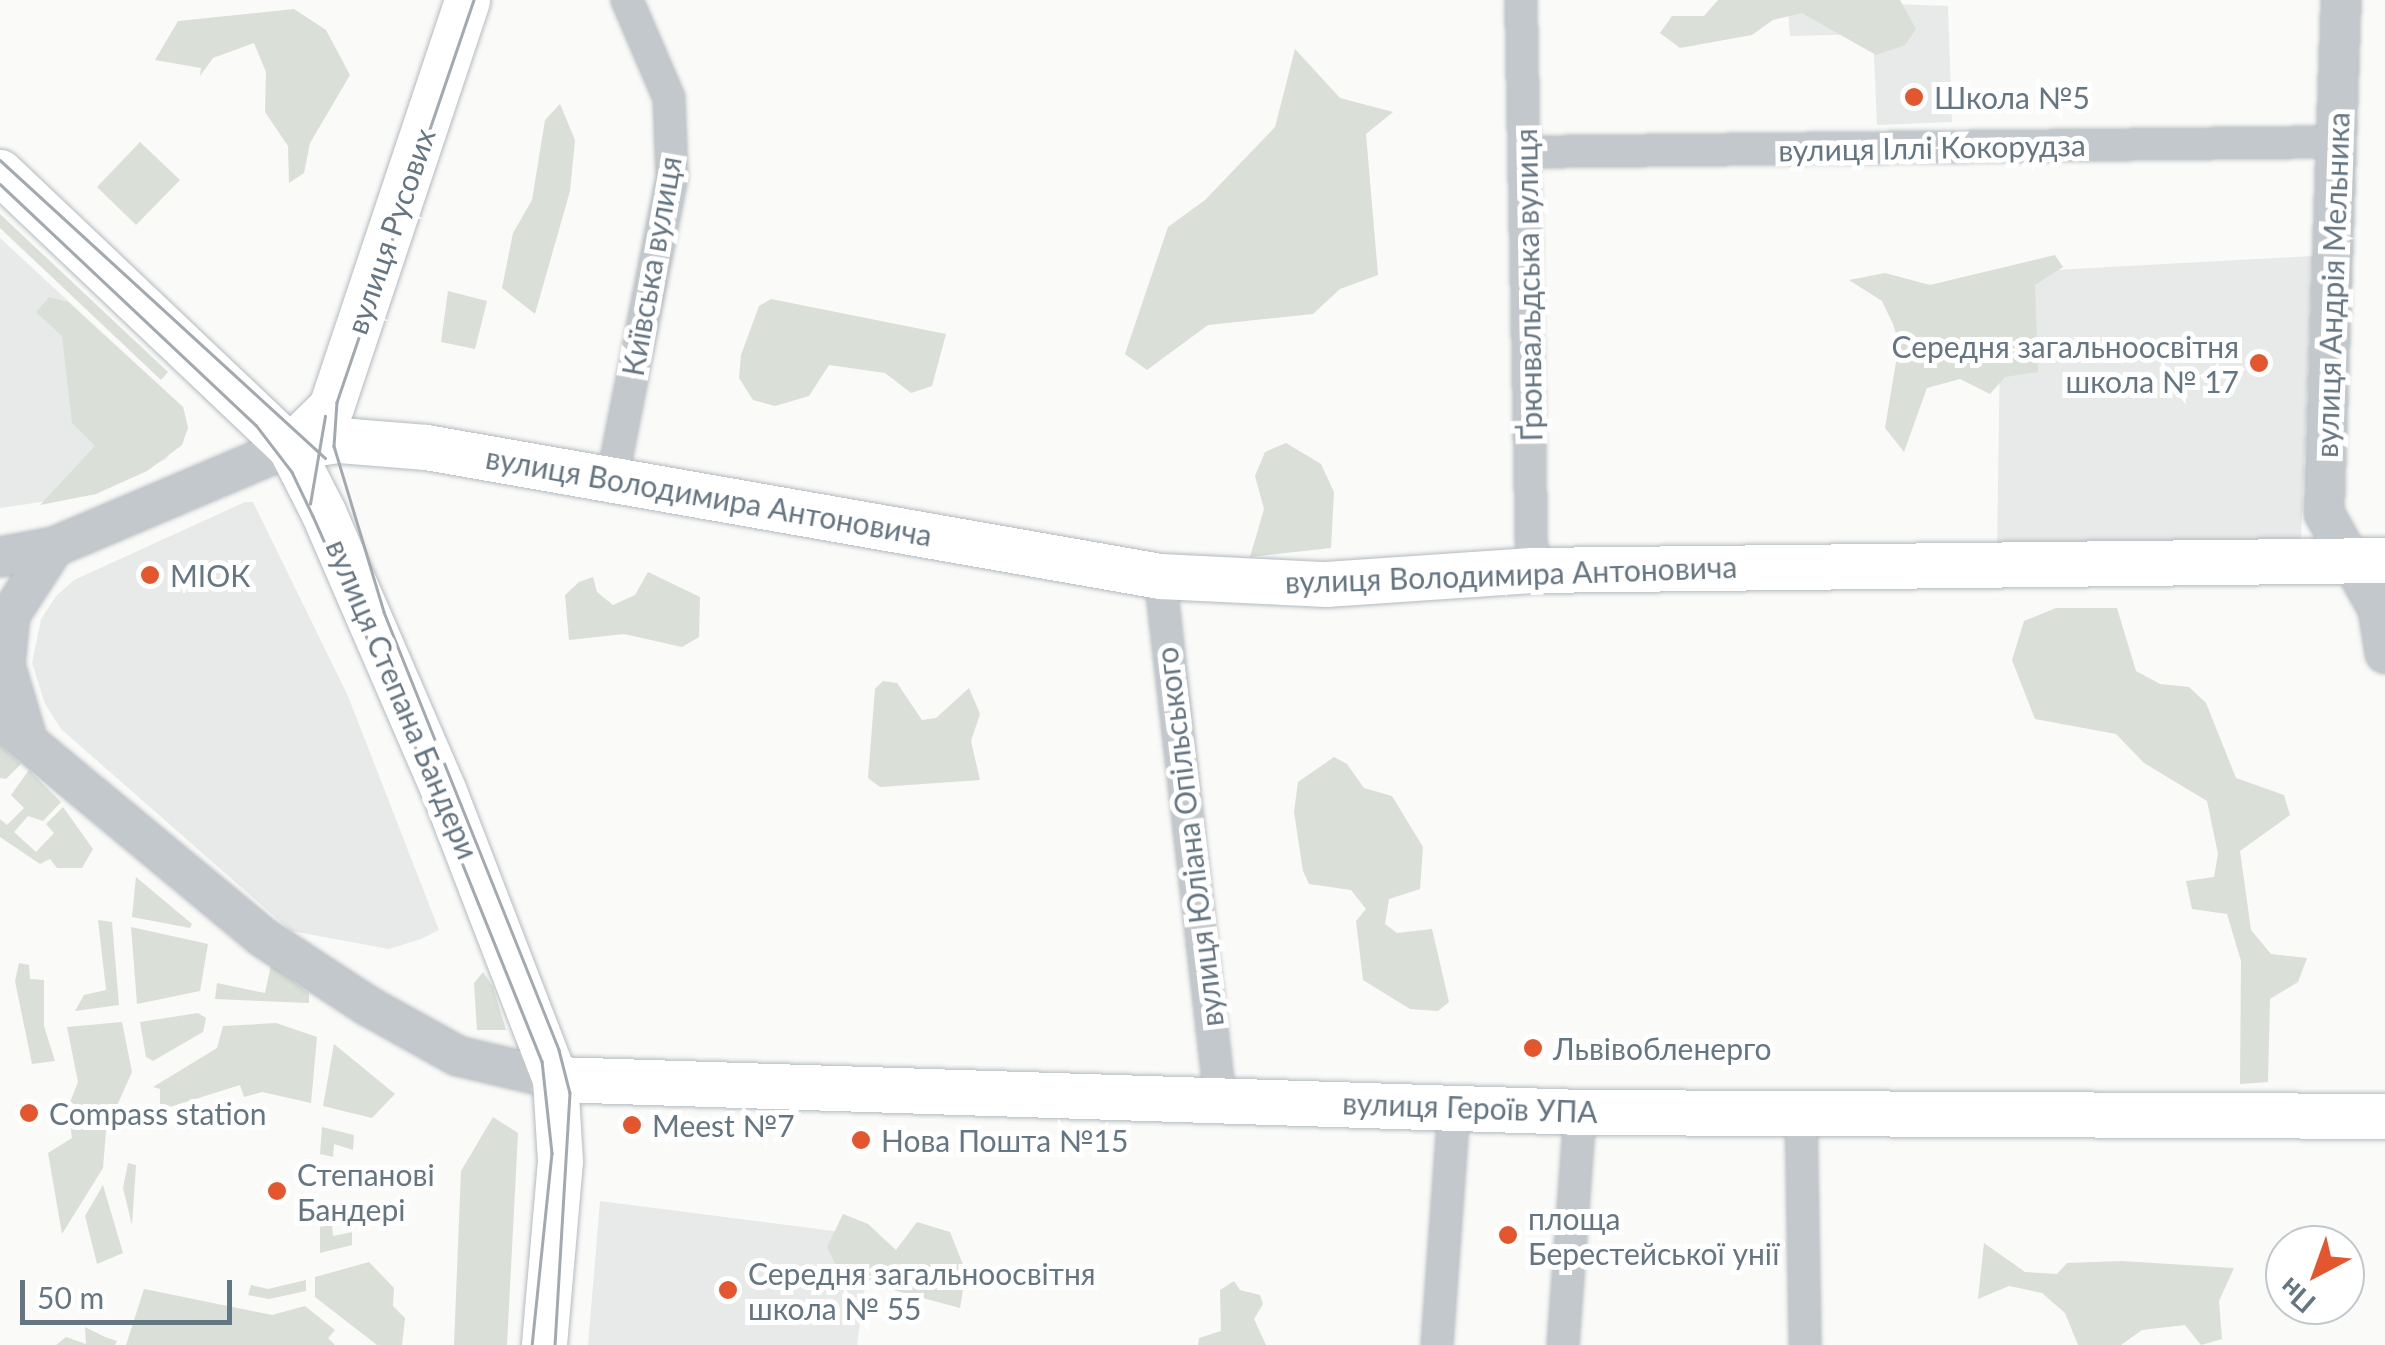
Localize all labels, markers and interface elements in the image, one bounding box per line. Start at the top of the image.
place label: Школа №5 [1934,79,2090,115]
marker: Школа №5 [1903,86,1925,108]
street label: вулиця Андрія Мельника [2308,112,2356,458]
street label: вулиця Русових [338,123,442,339]
street label: вулиця Іллі Кокорудза [1778,126,2086,168]
street label: Ґрюнвальдська вулиця [1507,128,1549,442]
street label: Київська вулиця [614,153,688,379]
place label: Середня загальноосвітня школа № 17 [1891,328,2239,398]
marker: Середня загальноосвітня школа № 17 [2248,352,2270,374]
street label: вулиця Володимира Антоновича [483,439,935,553]
street label: вулиця Степана Бандери [319,534,487,864]
street label: вулиця Володимира Антоновича [1284,548,1738,600]
place label: МІОК [170,557,250,593]
marker: МІОК [139,564,161,586]
street label: вулиця Юліана Опільського [1148,645,1230,1029]
place label: Львівобленерго [1553,1030,1772,1066]
marker: Львівобленерго [1522,1037,1544,1059]
street label: вулиця Героїв УПА [1342,1085,1598,1129]
place label: Compass station [49,1095,266,1131]
marker: Compass station [18,1102,40,1124]
place label: Meest №7 [652,1107,795,1143]
marker: Meest №7 [621,1114,643,1136]
place label: Нова Пошта №15 [881,1122,1128,1158]
marker: Нова Пошта №15 [850,1129,872,1151]
place label: Степанові Бандері [297,1156,435,1226]
marker: Степанові Бандері [266,1180,288,1202]
place label: площа Берестейської унії [1528,1200,1779,1270]
marker: площа Берестейської унії [1497,1224,1519,1246]
north arrow [2265,1225,2365,1325]
place label: Середня загальноосвітня школа № 55 [748,1255,1096,1326]
scale bar [25,1260,238,1322]
text: Пн [2272,1271,2322,1321]
text: 50 m [37,1279,104,1315]
marker: Середня загальноосвітня школа № 55 [717,1279,739,1301]

